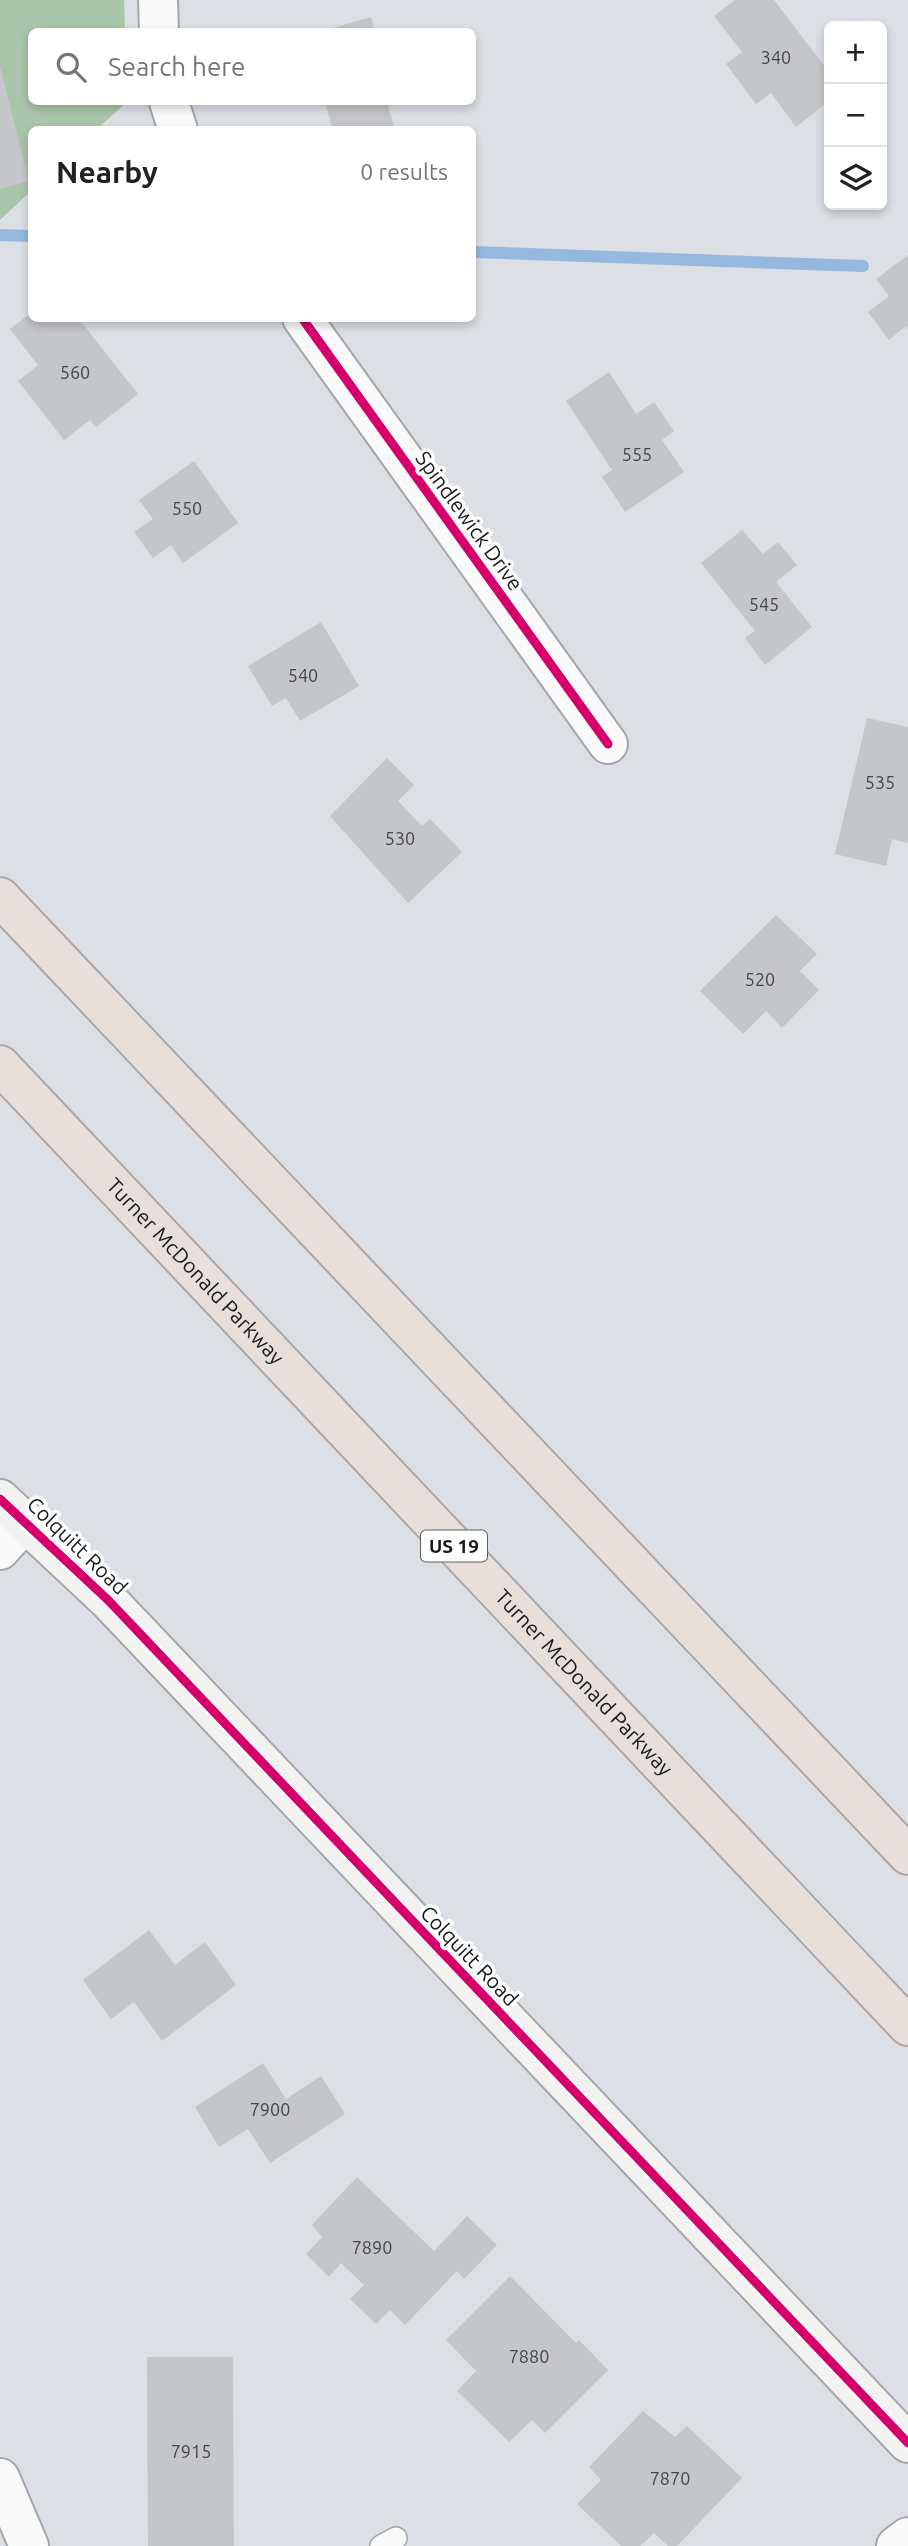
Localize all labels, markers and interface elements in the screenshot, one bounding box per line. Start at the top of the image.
map controls [824,21,887,210]
button: + [824,21,887,84]
search box [28,28,476,105]
house number: 340 [761,47,791,67]
icon: search [52,48,90,86]
text: Search here [108,52,245,81]
button: − [824,84,887,147]
button: layers [824,147,887,210]
text: Nearby [56,155,158,189]
text: 0 results [360,159,448,184]
house number: 560 [60,362,90,382]
house number: 555 [622,444,652,464]
street label: Spindlewick Drive [411,446,528,595]
house number: 550 [172,498,202,518]
house number: 545 [749,594,779,614]
house number: 540 [288,665,318,685]
house number: 535 [865,772,895,792]
house number: 530 [385,828,415,848]
house number: 520 [745,969,775,989]
street label: Turner McDonald Parkway [102,1173,289,1369]
street label: Colquitt Road [23,1492,133,1599]
road number: US 19 [421,1530,487,1562]
street label: Turner McDonald Parkway [491,1584,678,1780]
street label: Colquitt Road [416,1900,523,2010]
house number: 7900 [250,2099,290,2119]
house number: 7890 [352,2237,392,2257]
house number: 7880 [509,2346,549,2366]
house number: 7915 [171,2441,211,2461]
house number: 7870 [650,2468,690,2488]

